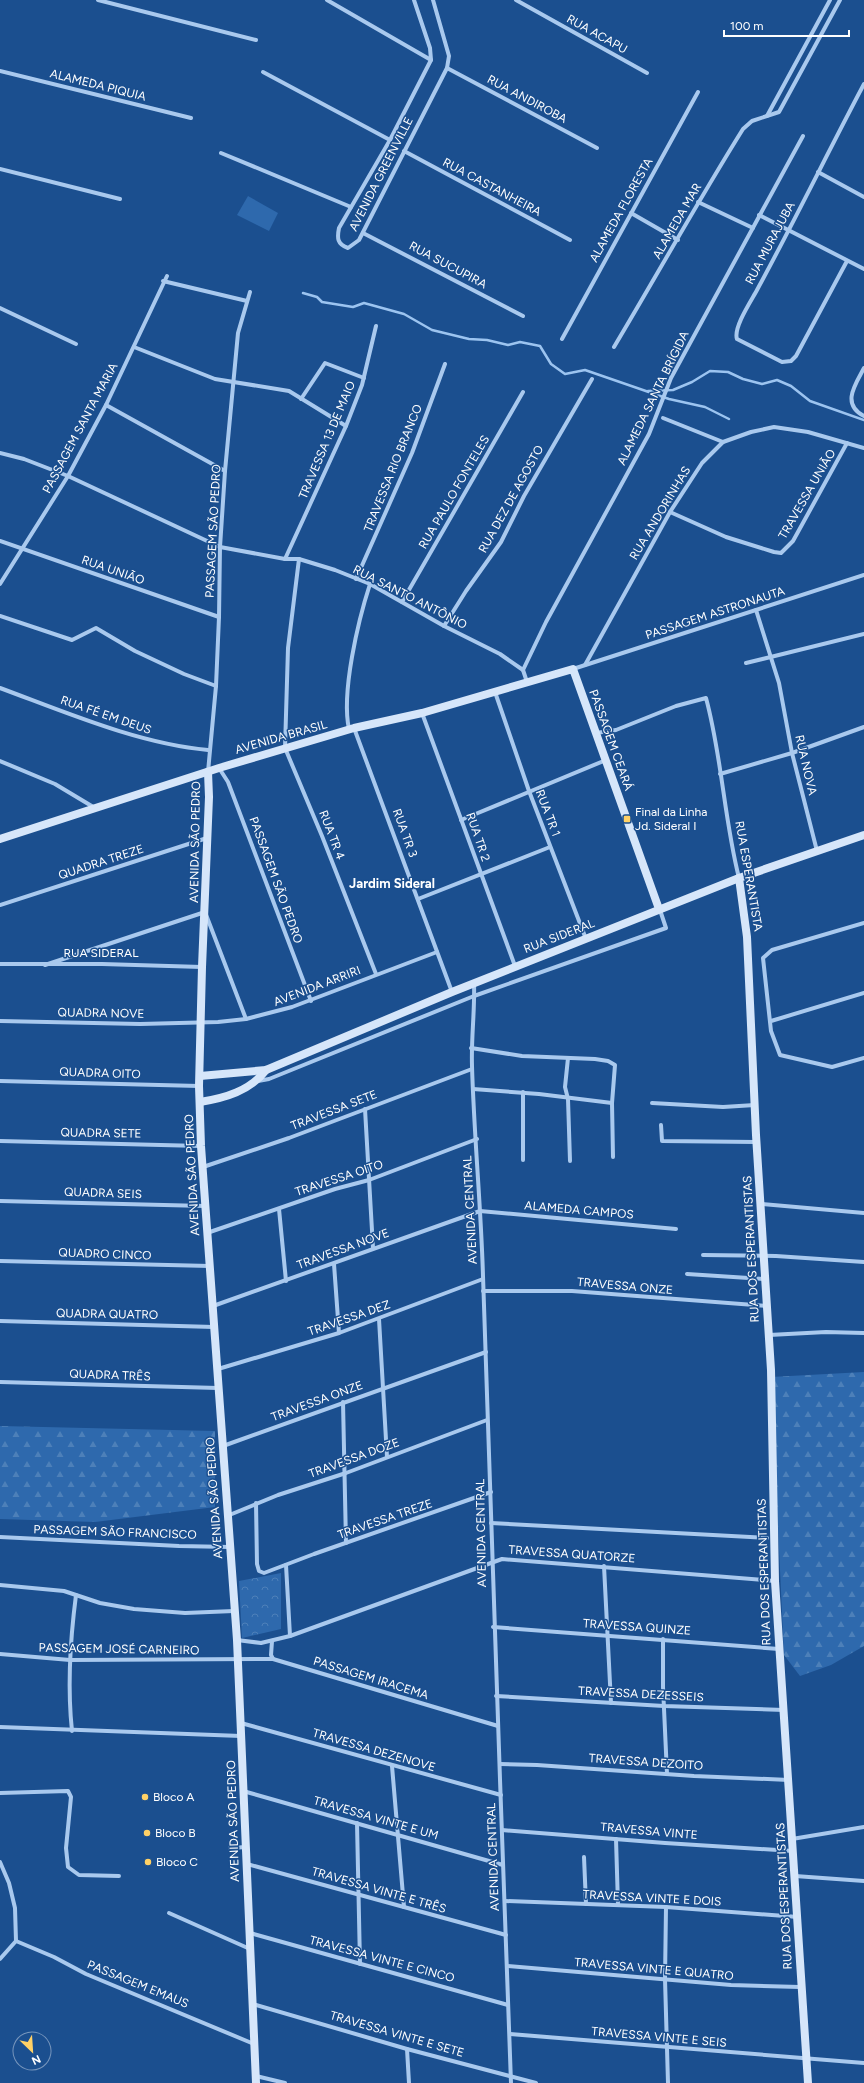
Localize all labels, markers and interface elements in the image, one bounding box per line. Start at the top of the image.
street label: RUA ACAPU [564,12,630,56]
scale bar [724,12,849,38]
text: 100 m [730,19,764,33]
street label: ALAMEDA PIQUIA [49,66,147,104]
street label: RUA ANDIROBA [485,72,569,126]
street label: AVENIDA GREENVILLE [346,115,416,233]
street label: RUA CASTANHEIRA [440,155,544,219]
street label: ALAMEDA FLORESTA [587,156,655,264]
street label: ALAMEDA MAR [650,181,704,261]
street label: RUA MURAJUBA [742,199,798,287]
street label: RUA SUCUPIRA [407,239,489,291]
street label: ALAMEDA SANTA BRÍGIDA [614,329,692,467]
street label: PASSAGEM SANTA MARIA [40,360,120,496]
street label: TRAVESSA 13 DE MAIO [296,379,358,501]
street label: TRAVESSA RIO BRANCO [361,402,425,534]
street label: RUA PAULO FONTELES [416,433,492,551]
street label: RUA DEZ DE AGOSTO [476,443,546,555]
street label: TRAVESSA UNIÃO [776,447,838,541]
street label: PASSAGEM SÃO PEDRO [203,464,223,598]
street label: RUA ANDORINHAS [627,464,693,562]
street label: RUA UNIÃO [80,553,146,587]
street label: RUA SANTO ANTÔNIO [351,562,469,632]
street label: PASSAGEM ASTRONAUTA [644,584,786,642]
street label: PASSAGEM CEARÁ [586,688,636,792]
street label: RUA FÉ EM DEUS [59,693,153,737]
street label: AVENIDA BRASIL [234,717,329,757]
street label: RUA NOVA [792,733,820,797]
street label: AVENIDA SÃO PEDRO [187,781,203,903]
street label: RUA TR 1 [533,788,563,838]
place label: Final da Linha Jd. Sideral I [635,805,707,833]
street label: RUA TR 3 [390,807,420,859]
street label: RUA TR 4 [316,808,348,862]
street label: RUA TR 2 [463,811,493,863]
marker: Final da Linha Jd. Sideral I [622,814,632,824]
street label: PASSAGEM SÃO PEDRO [247,815,305,945]
street label: RUA ESPERANTISTA [732,820,766,932]
street label: QUADRA TREZE [57,842,145,882]
district label: Jardim Sideral [349,876,435,891]
street label: RUA SIDERAL [521,916,597,956]
street label: RUA SIDERAL [64,946,139,960]
street label: AVENIDA ARRIRI [272,963,362,1009]
street label: QUADRA NOVE [58,1005,144,1021]
street label: QUADRA OITO [59,1065,141,1081]
street label: TRAVESSA SETE [289,1087,379,1133]
street label: AVENIDA SÃO PEDRO [182,1114,202,1236]
street label: QUADRA SETE [60,1125,142,1141]
street label: AVENIDA CENTRAL [460,1155,480,1265]
street label: TRAVESSA OITO [293,1157,385,1199]
street label: RUA DOS ESPERANTISTAS [740,1175,762,1323]
street label: QUADRA SEIS [64,1185,142,1201]
street label: ALAMEDA CAMPOS [524,1198,634,1222]
street label: TRAVESSA NOVE [295,1226,391,1272]
street label: QUADRO CINCO [58,1245,152,1263]
street label: TRAVESSA ONZE [576,1275,674,1297]
street label: TRAVESSA DEZ [306,1297,392,1339]
street label: QUADRA QUATRO [56,1306,158,1322]
street label: QUADRA TRÊS [69,1367,151,1383]
street label: TRAVESSA ONZE [269,1378,365,1424]
street label: TRAVESSA DOZE [307,1435,401,1481]
street label: AVENIDA SÃO PEDRO [203,1437,225,1559]
street label: AVENIDA CENTRAL [473,1478,489,1587]
street label: TRAVESSA TREZE [336,1496,434,1542]
street label: RUA DOS ESPERANTISTAS [754,1498,774,1646]
street label: PASSAGEM SÃO FRANCISCO [33,1522,197,1542]
street label: TRAVESSA QUATORZE [508,1543,636,1565]
street label: TRAVESSA QUINZE [583,1616,691,1638]
street label: PASSAGEM JOSÉ CARNEIRO [39,1641,199,1657]
street label: PASSAGEM IRACEMA [312,1654,430,1702]
street label: TRAVESSA DEZESSEIS [578,1684,704,1704]
street label: TRAVESSA DEZENOVE [311,1726,437,1774]
street label: TRAVESSA DEZOITO [588,1751,704,1773]
street label: AVENIDA SÃO PEDRO [224,1760,242,1882]
place label: Bloco A [153,1790,194,1804]
marker: Bloco A [140,1792,150,1802]
street label: TRAVESSA VINTE E UM [312,1793,440,1843]
street label: AVENIDA CENTRAL [484,1802,502,1911]
street label: TRAVESSA VINTE [600,1820,698,1842]
street label: RUA DOS ESPERANTISTAS [773,1822,795,1970]
place label: Bloco B [155,1826,196,1840]
marker: Bloco B [142,1828,152,1838]
place label: Bloco C [156,1855,198,1869]
marker: Bloco C [143,1857,153,1867]
street label: TRAVESSA VINTE E TRÊS [310,1864,448,1916]
street label: TRAVESSA VINTE E DOIS [582,1887,722,1909]
street label: TRAVESSA VINTE E CINCO [308,1933,456,1985]
street label: TRAVESSA VINTE E QUATRO [574,1955,734,1983]
street label: PASSAGEM EMAUS [85,1957,191,2011]
street label: TRAVESSA VINTE E SETE [328,2008,466,2060]
street label: TRAVESSA VINTE E SEIS [591,2024,727,2050]
north arrow [12,2031,52,2071]
text: N [29,2052,43,2067]

